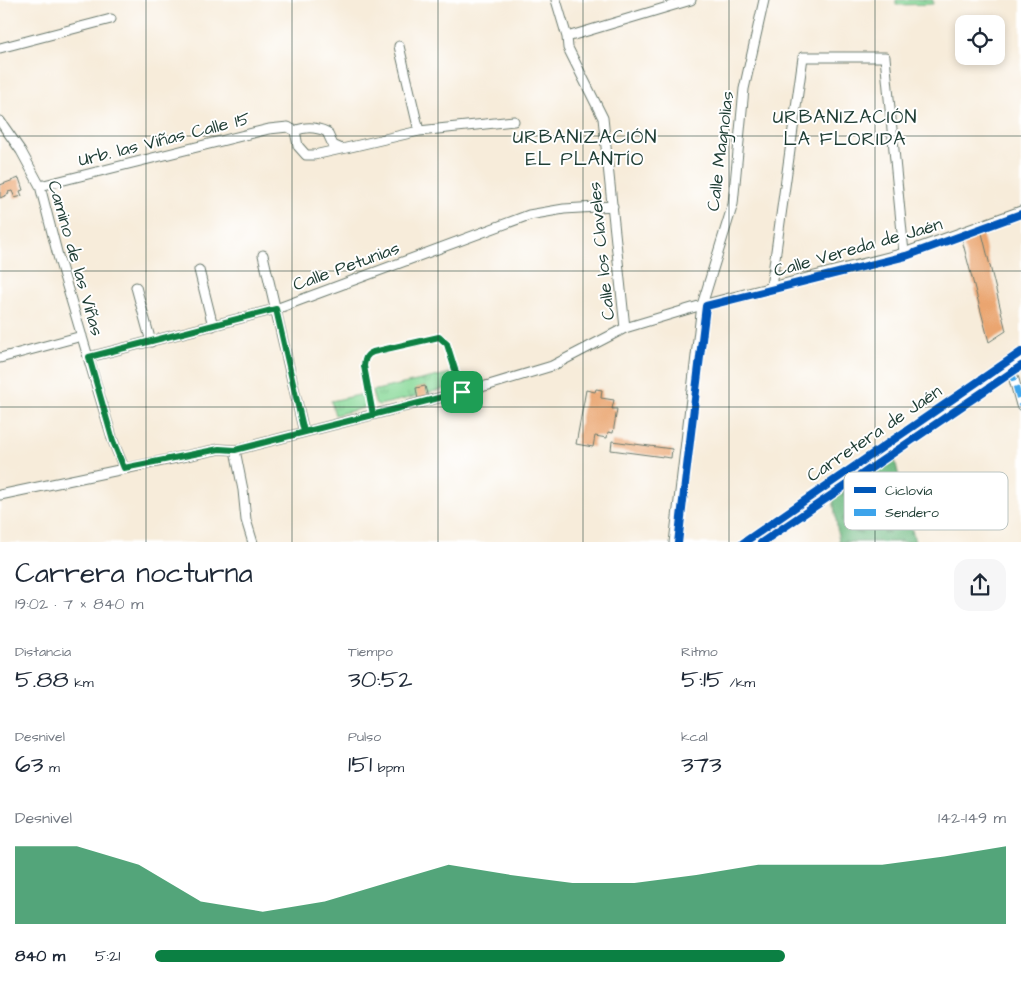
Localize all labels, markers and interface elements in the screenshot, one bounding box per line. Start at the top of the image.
map controls [955,15,1005,65]
button: locate [955,15,1005,65]
street label: Calle Magnolias [701,90,741,213]
district label: URBANIZACIÓN LA FLORIDA [773,104,917,153]
street label: Urb. las Viñas Calle 15 [76,106,253,173]
district label: URBANIZACIÓN EL PLANTÍO [513,124,657,173]
street label: Camino de las Viñas [41,178,110,339]
street label: Calle los Claveles [582,180,621,321]
street label: Calle Vereda de Jaén [771,211,945,284]
street label: Calle Petunias [289,236,403,297]
pin [441,371,483,413]
icon: arrive [448,378,476,406]
street label: Carretera de Jaén [802,379,947,488]
legend [844,472,1008,530]
text: Ciclovía [885,481,932,501]
text: Sendero [885,503,939,523]
text: Carrera nocturna [15,554,253,593]
button: share [954,559,1006,611]
text: 19:02 · 7 × 840 m [15,593,144,615]
text: Distancia [15,642,71,662]
text: Tiempo [348,642,393,662]
text: Ritmo [681,642,718,662]
text: 5.88 [15,662,69,697]
text: 30:52 [348,662,413,697]
text: 5:15 [681,662,724,697]
text: km [69,673,94,693]
text: /km [724,673,755,693]
text: Desnivel [15,727,65,747]
text: Pulso [348,727,381,747]
text: kcal [681,727,708,747]
text: 63 [15,747,43,782]
text: 151 [348,747,372,782]
text: 373 [681,747,722,782]
text: m [43,758,60,778]
text: bpm [372,758,404,778]
text: Desnivel [15,807,72,829]
text: 142–149 m [938,807,1006,829]
text: 840 m [15,945,65,967]
text: 5:21 [95,945,120,967]

